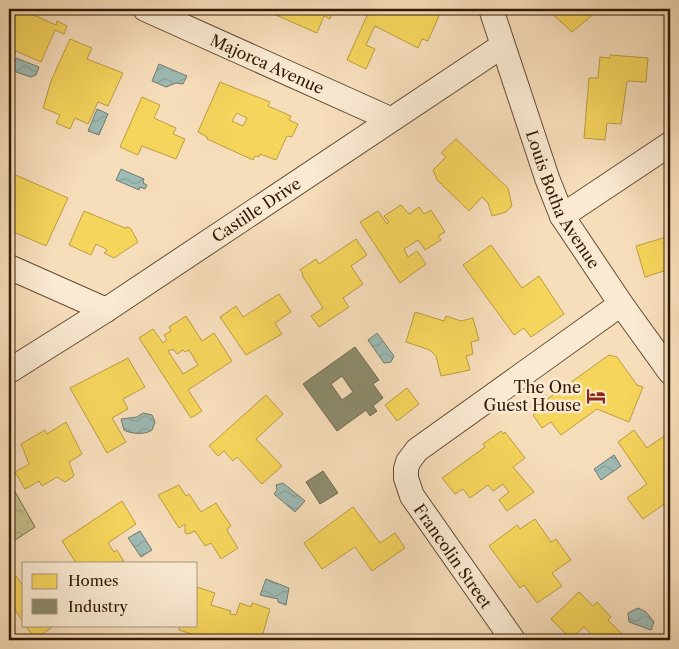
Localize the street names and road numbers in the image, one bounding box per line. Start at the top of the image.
street label: Majorca Avenue [207,30,327,98]
street label: Louis Botha Avenue [522,127,604,272]
street label: Castille Drive [208,173,304,247]
street label: Francolin Street [410,500,497,612]

